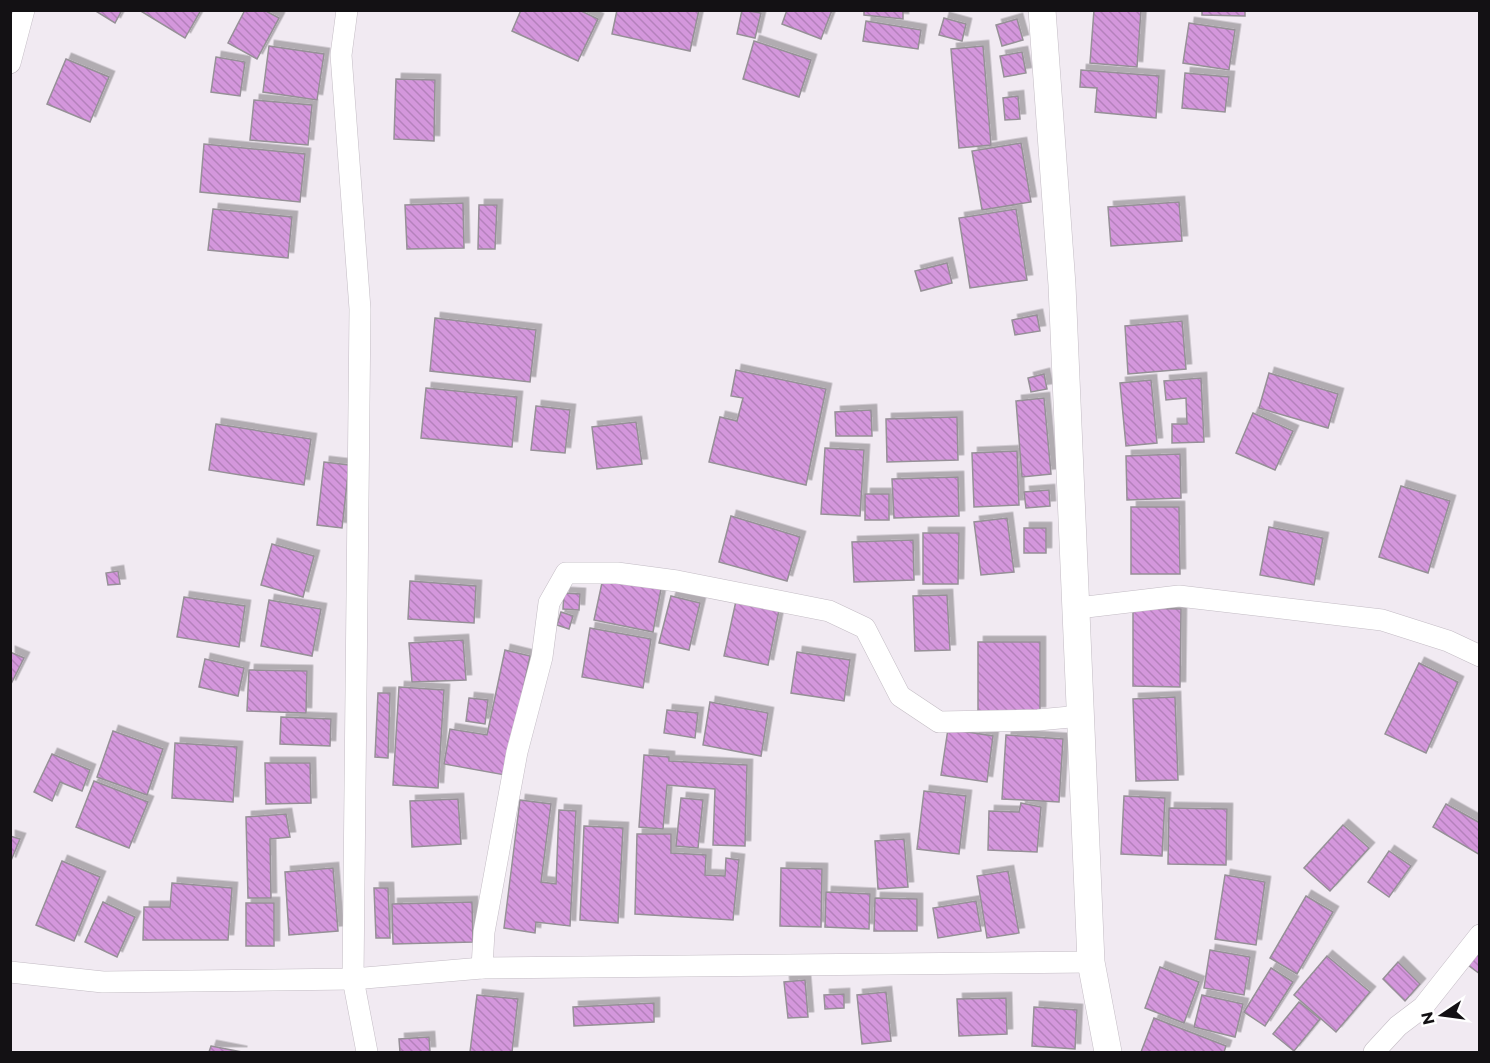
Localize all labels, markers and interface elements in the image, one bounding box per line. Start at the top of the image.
north arrow [1412,985,1472,1045]
text: N [1417,1010,1439,1027]

